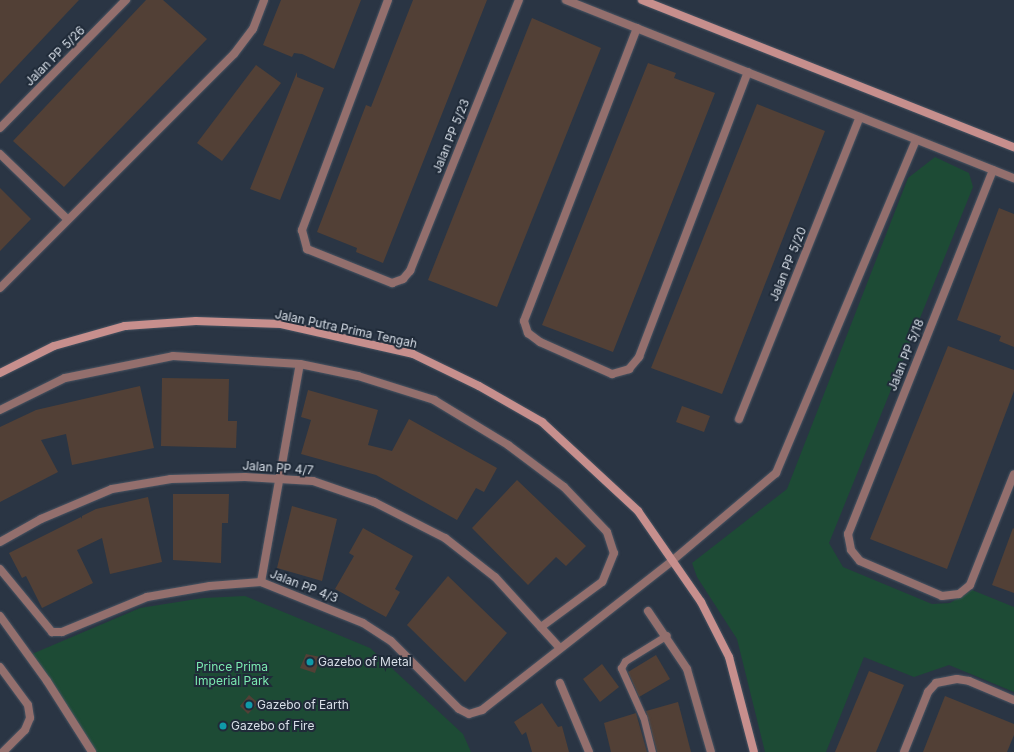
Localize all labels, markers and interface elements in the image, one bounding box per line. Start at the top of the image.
street label: Jalan PP 5/26 [22,23,88,89]
street label: Jalan PP 5/23 [430,97,472,175]
street label: Jalan PP 5/20 [767,225,809,303]
street label: Jalan Putra Prima Tengah [274,307,418,351]
street label: Jalan PP 5/18 [885,317,927,393]
street label: Jalan PP 4/7 [242,458,314,478]
street label: Jalan PP 4/3 [268,566,340,606]
place label: Gazebo of Metal [318,655,412,669]
marker: Gazebo of Metal [305,657,315,667]
park label: Prince Prima Imperial Park [195,660,269,688]
place label: Gazebo of Earth [257,698,349,712]
marker: Gazebo of Earth [244,700,254,710]
place label: Gazebo of Fire [231,719,314,733]
marker: Gazebo of Fire [218,721,228,731]

